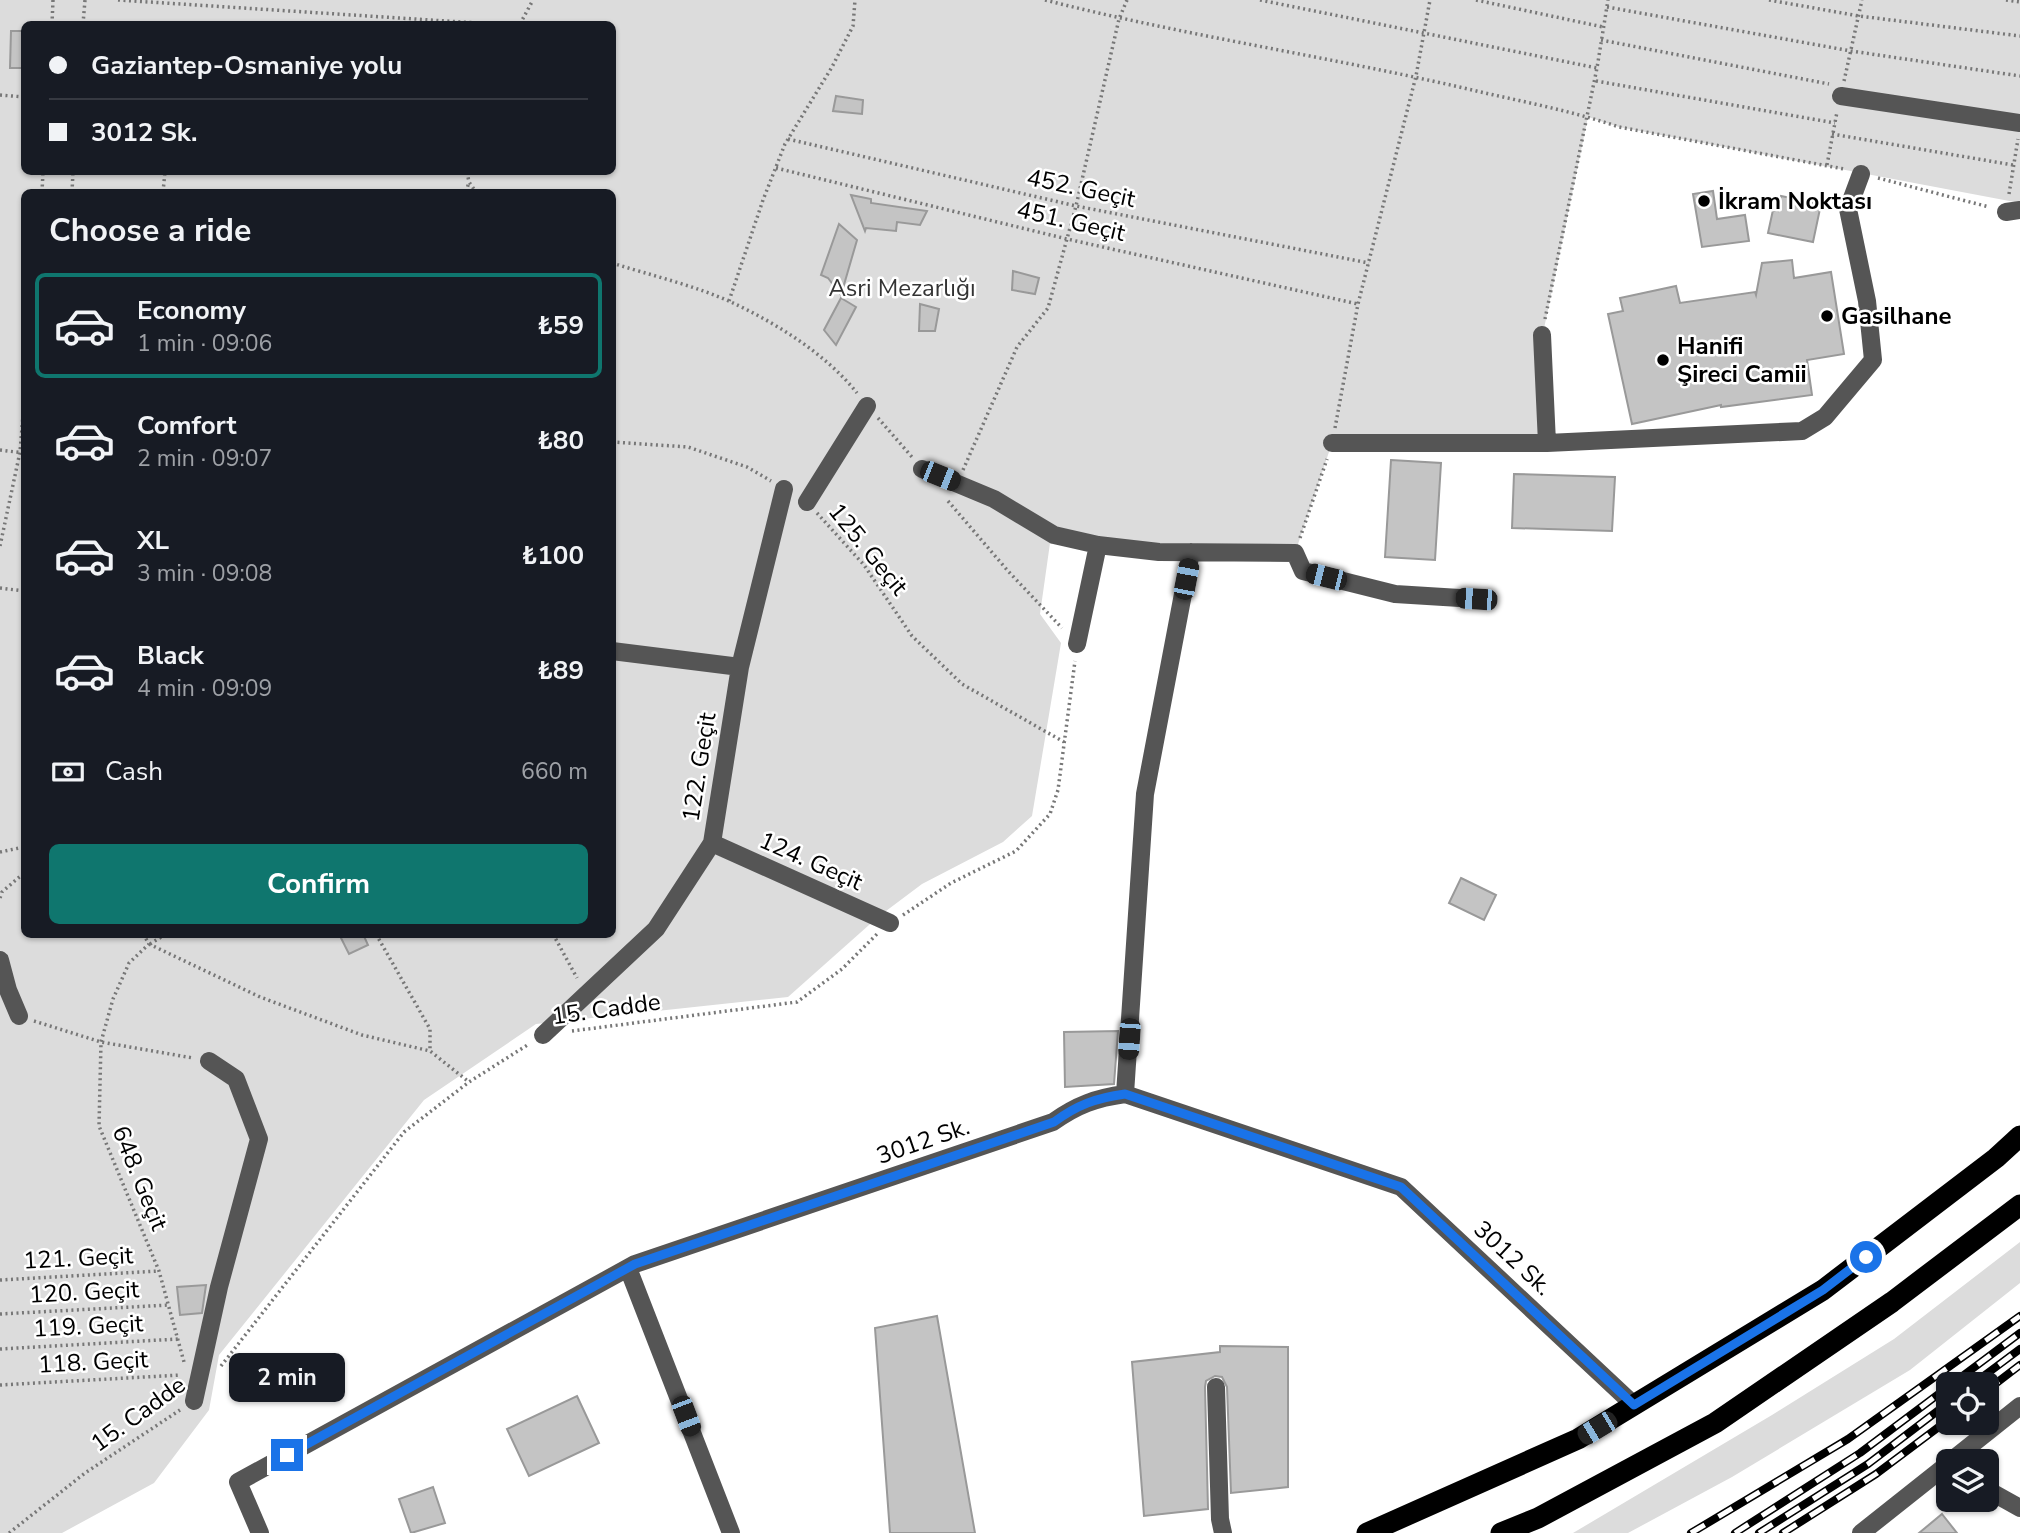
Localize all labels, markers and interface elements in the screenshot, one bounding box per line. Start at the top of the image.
text: Gaziantep-Osmaniye yolu [91,48,402,83]
text: 3012 Sk. [91,115,198,150]
street label: 452. Geçit [1024,161,1139,215]
place label: İkram Noktası [1718,185,1872,217]
street label: 451. Geçit [1014,193,1129,249]
marker: İkram Noktası [1696,193,1712,209]
text: Choose a ride [49,209,251,252]
park label: Asri Mezarlığı [828,272,976,304]
text: Economy [137,293,246,328]
icon: car [53,294,116,357]
place label: Gasilhane [1841,300,1952,332]
text: ₺59 [537,308,584,343]
marker: Gasilhane [1819,308,1835,324]
text: 1 min · 09:06 [137,328,272,359]
place label: Hanifi Şireci Camii [1677,330,1807,390]
marker: Hanifi Şireci Camii [1655,352,1671,368]
text: Comfort [137,408,237,443]
icon: car [53,409,116,472]
text: ₺80 [537,423,584,458]
text: 2 min · 09:07 [137,443,272,474]
car [917,458,964,494]
street label: 125. Geçit [821,496,915,602]
text: XL [137,523,169,558]
icon: car [53,524,116,587]
text: ₺100 [522,538,584,573]
car [1172,556,1201,602]
text: 3 min · 09:08 [137,558,272,589]
car [1304,562,1349,592]
car [1455,587,1498,611]
text: Black [137,638,204,673]
icon: car [53,639,116,702]
text: ₺89 [537,653,584,688]
text: 4 min · 09:09 [137,673,272,704]
street label: 122. Geçit [675,710,724,824]
icon: cash [49,753,87,791]
text: Cash [105,754,163,789]
text: 660 m [521,756,588,787]
street label: 124. Geçit [754,824,868,898]
button: Confirm [49,844,588,924]
street label: 15. Cadde [549,986,663,1032]
car [1118,1017,1141,1061]
street label: 3012 Sk. [872,1110,974,1172]
street label: 648. Geçit [105,1121,176,1236]
street label: 3012 Sk. [1467,1213,1559,1303]
street label: 121. Geçit [22,1239,134,1277]
route start [1850,1241,1882,1273]
street label: 120. Geçit [28,1273,140,1311]
street label: 119. Geçit [32,1307,144,1345]
street label: 118. Geçit [37,1343,149,1381]
callout: 2 min [229,1354,345,1402]
text: 2 min [257,1362,317,1393]
street label: 15. Cadde [84,1369,192,1459]
map controls [1936,1372,1999,1512]
button: locate [1936,1372,1999,1435]
car [669,1393,704,1439]
car [1574,1408,1621,1448]
route end [271,1439,303,1471]
button: layers [1936,1449,1999,1512]

